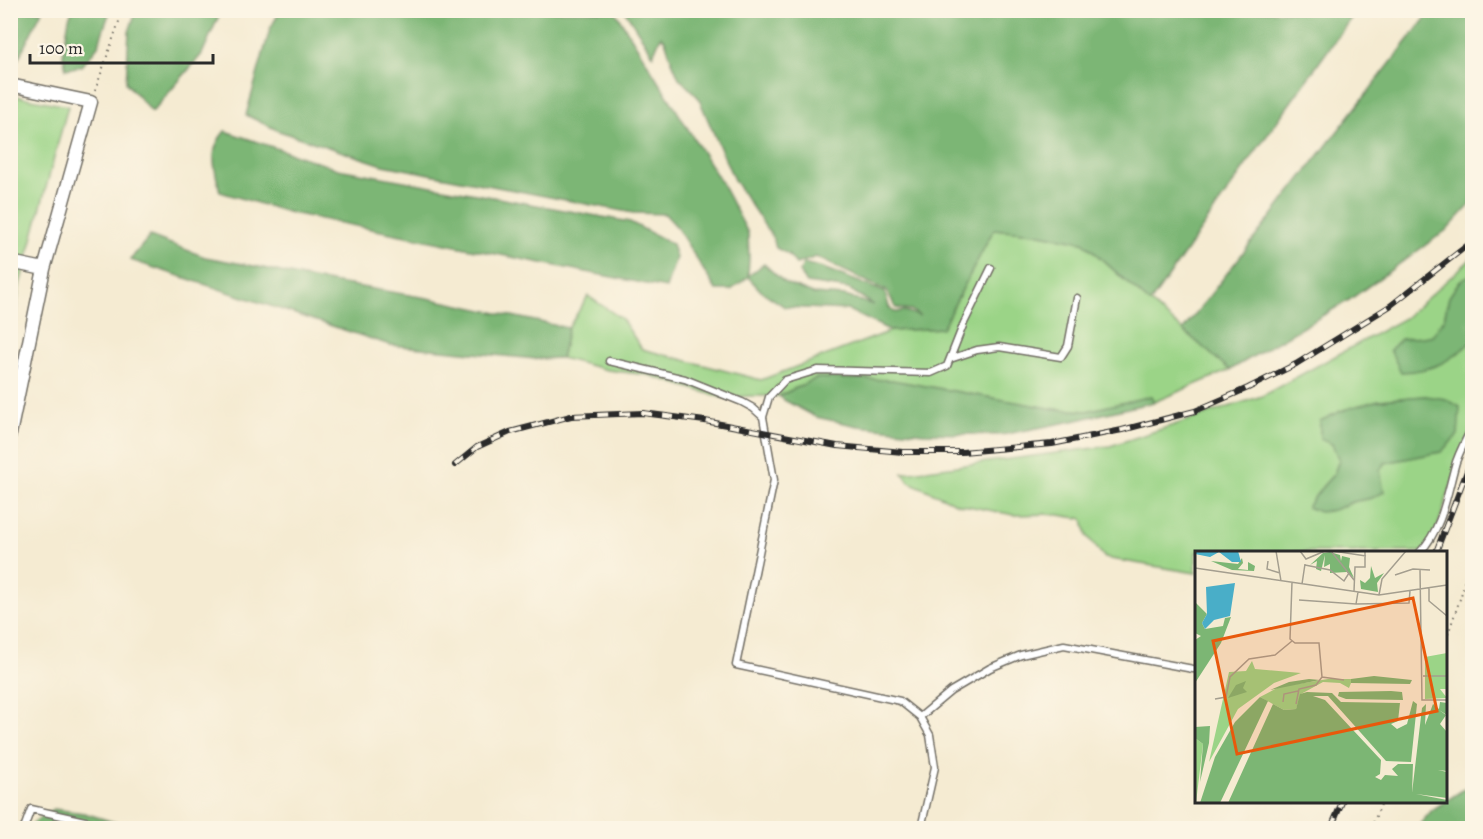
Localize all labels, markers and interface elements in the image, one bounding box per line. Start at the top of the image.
scale bar [30,27,213,65]
text: 100 m [39,36,83,60]
inset map [1195,551,1447,803]

